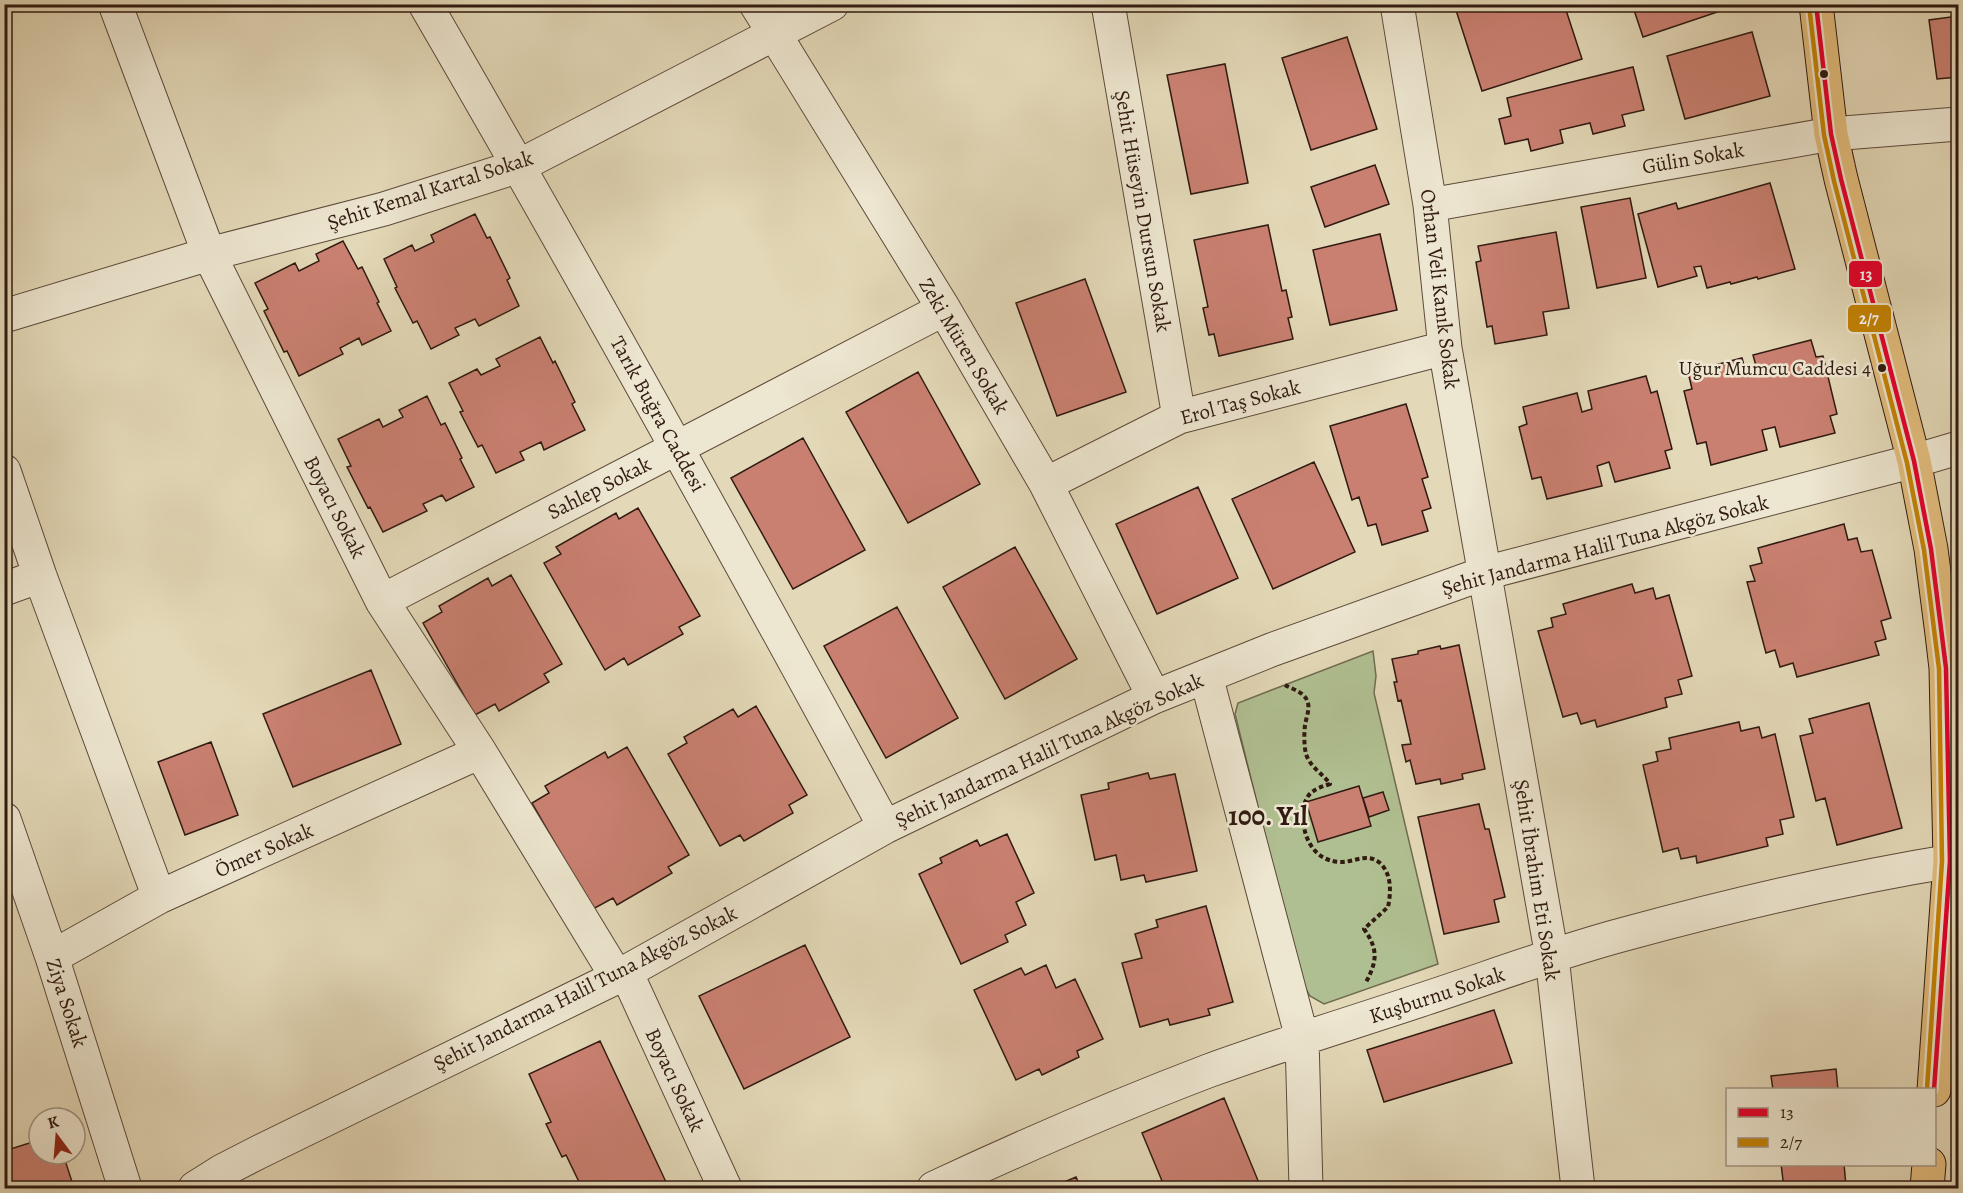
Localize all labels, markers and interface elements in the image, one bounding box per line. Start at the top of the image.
unlabelled marker [1818,68,1830,80]
street label: Şehit Hüseyin Dursun Sokak [1108,88,1178,335]
street label: Gülin Sokak [1640,135,1747,181]
street label: Şehit Kemal Kartal Sokak [323,143,537,237]
street label: Orhan Veli Kanık Sokak [1414,187,1466,391]
line badge: 13 [1848,260,1883,288]
text: 13 [1860,264,1872,286]
street label: Zeki Müren Sokak [912,273,1016,420]
line badge: 2/7 [1847,304,1892,333]
text: 2/7 [1859,308,1879,330]
street label: Tarık Buğra Caddesi [604,331,713,497]
place label: Uğur Mumcu Caddesi 4 [1679,355,1871,382]
marker: Uğur Mumcu Caddesi 4 [1876,362,1888,374]
street label: Erol Taş Sokak [1177,372,1304,432]
street label: Sahlep Sokak [542,450,656,526]
street label: Boyacı Sokak [297,451,373,564]
street label: Şehit Jandarma Halil Tuna Akgöz Sokak [1438,488,1772,602]
street label: Şehit Jandarma Halil Tuna Akgöz Sokak [890,666,1208,834]
street label: Şehit İbrahim Eti Sokak [1507,777,1567,983]
district label: 100. Yıl [1228,798,1308,834]
street label: Ömer Sokak [210,816,318,884]
street label: Şehit Jandarma Halil Tuna Akgöz Sokak [428,899,742,1077]
street label: Ziya Sokak [39,955,95,1052]
street label: Kuşburnu Sokak [1366,960,1509,1030]
street label: Boyacı Sokak [639,1023,712,1137]
legend [1726,1088,1936,1166]
text: 13 [1780,1100,1794,1124]
north arrow [27,1106,87,1166]
text: K [45,1110,62,1135]
text: 2/7 [1780,1130,1802,1154]

